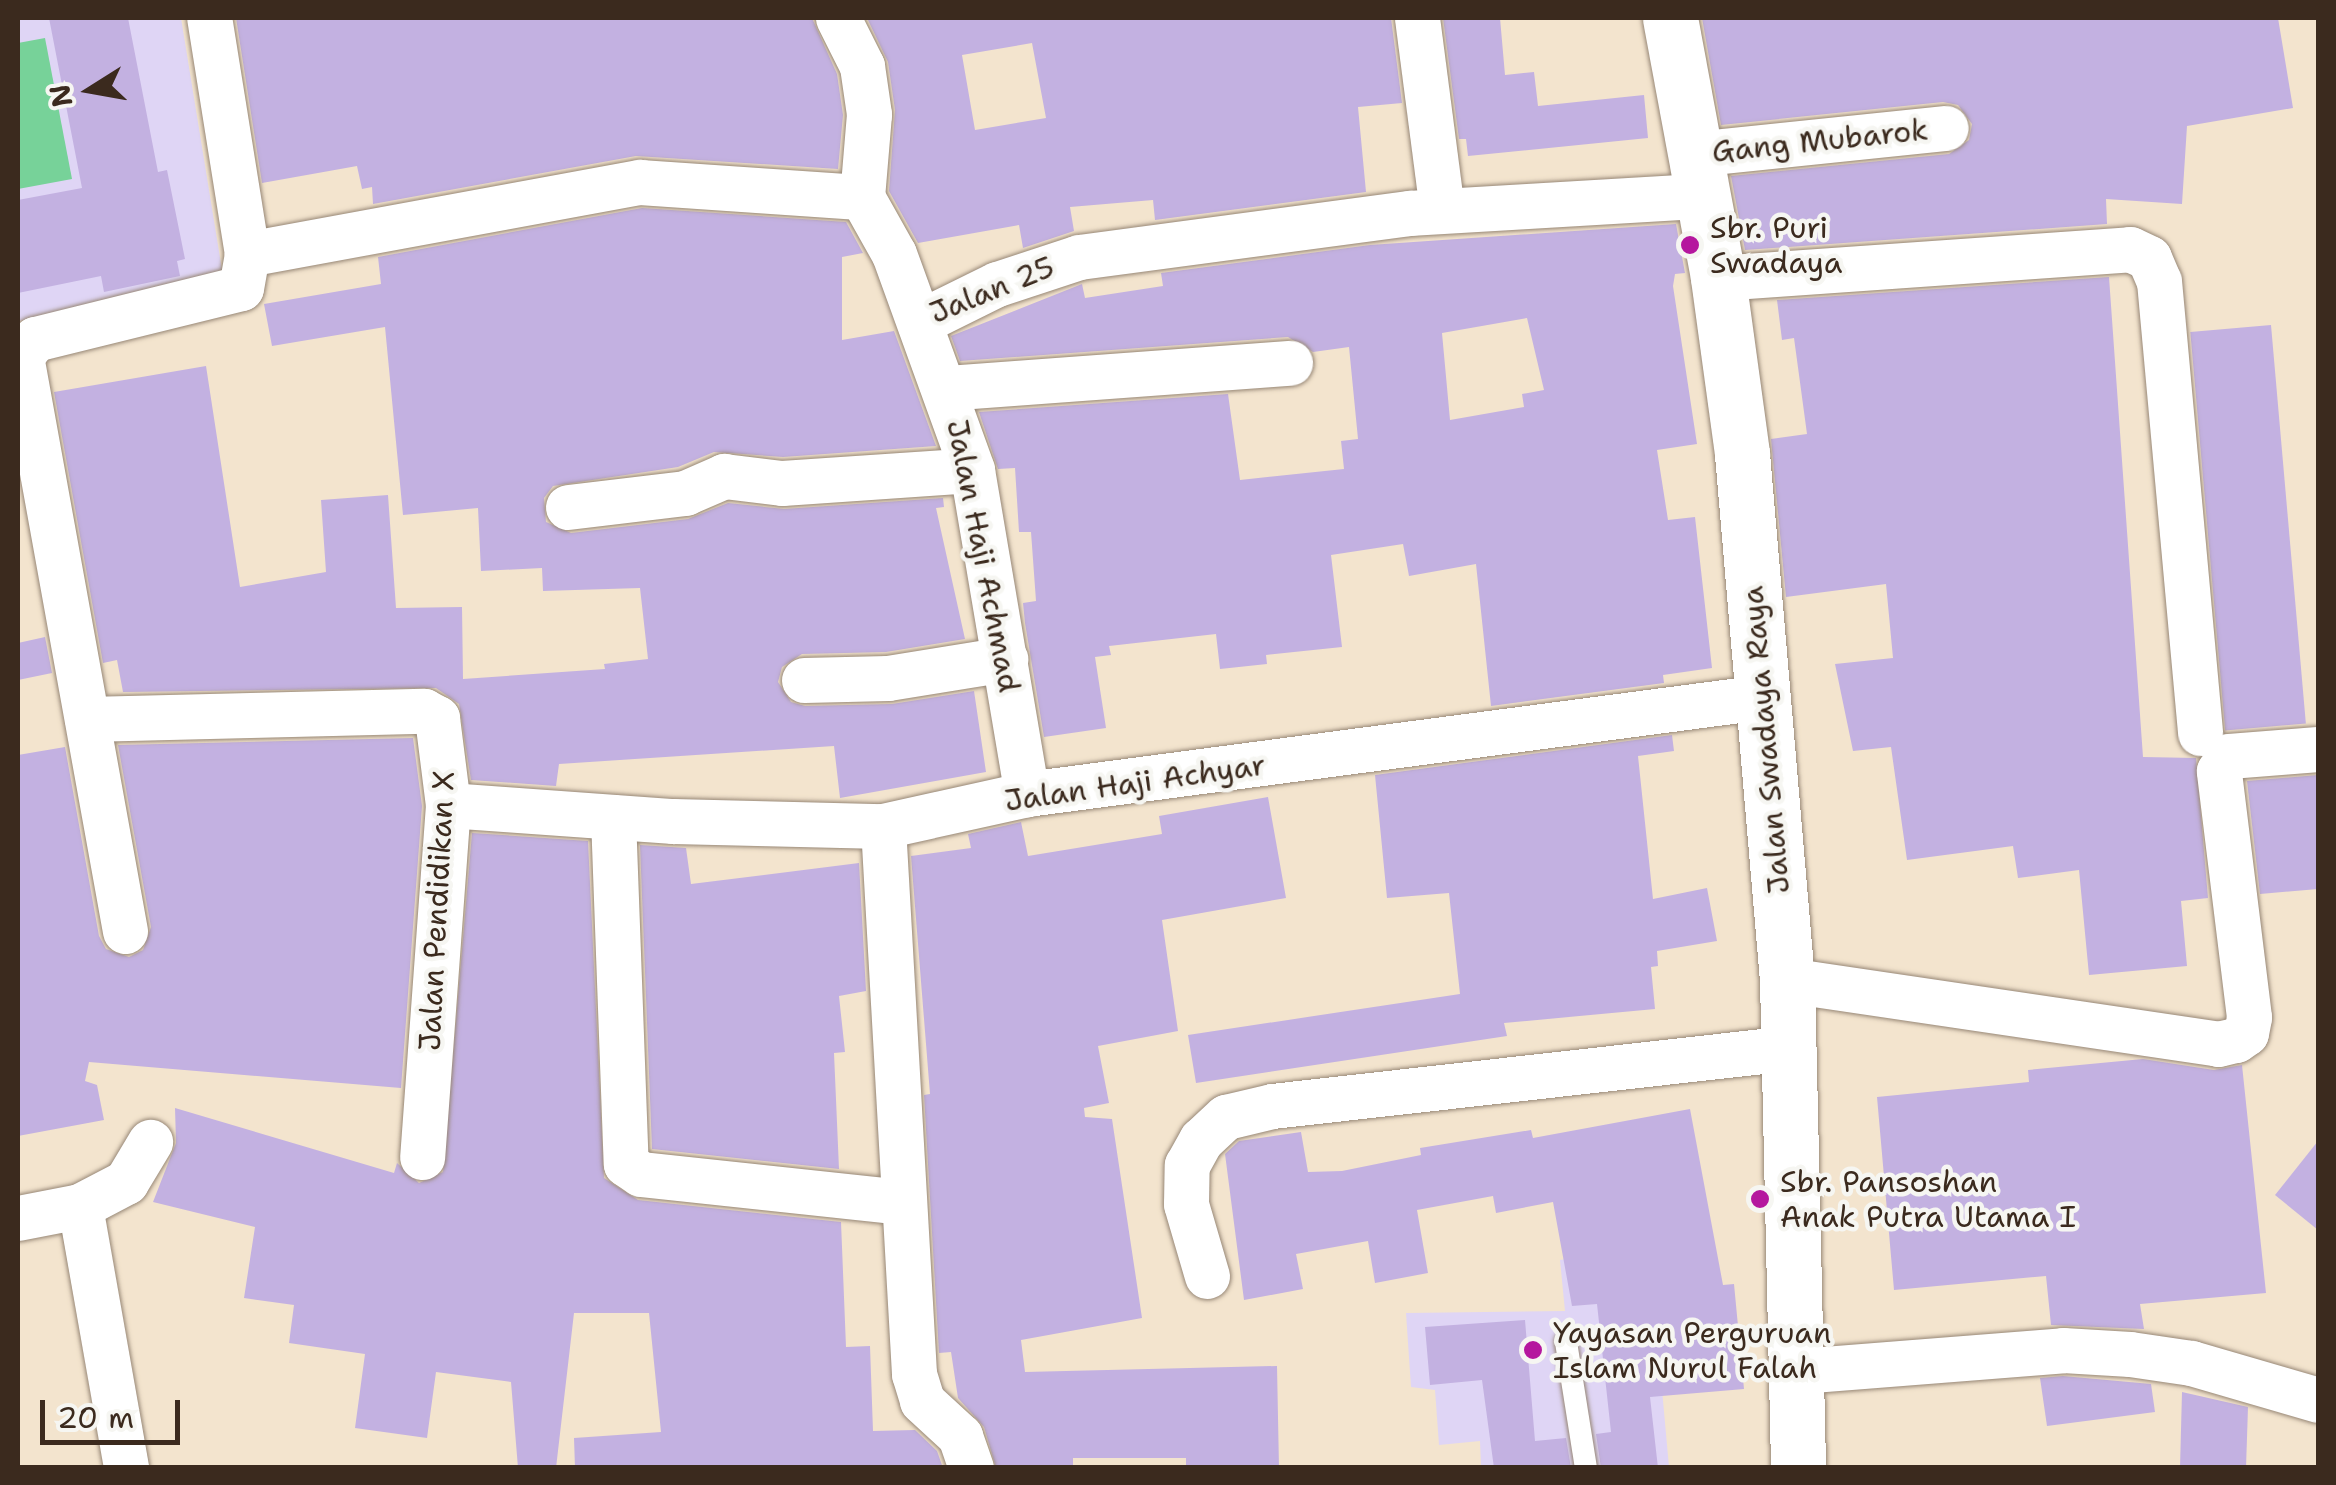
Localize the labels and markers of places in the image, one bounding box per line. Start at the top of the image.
place label: Sbr. Puri Swadaya [1710,210,1842,280]
marker: Sbr. Puri Swadaya [1679,234,1701,256]
place label: Sbr. Pansoshan Anak Putra Utama I [1780,1164,2076,1234]
marker: Sbr. Pansoshan Anak Putra Utama I [1749,1188,1771,1210]
place label: Yayasan Perguruan Islam Nurul Falah [1553,1315,1831,1386]
marker: Yayasan Perguruan Islam Nurul Falah [1522,1339,1544,1361]

